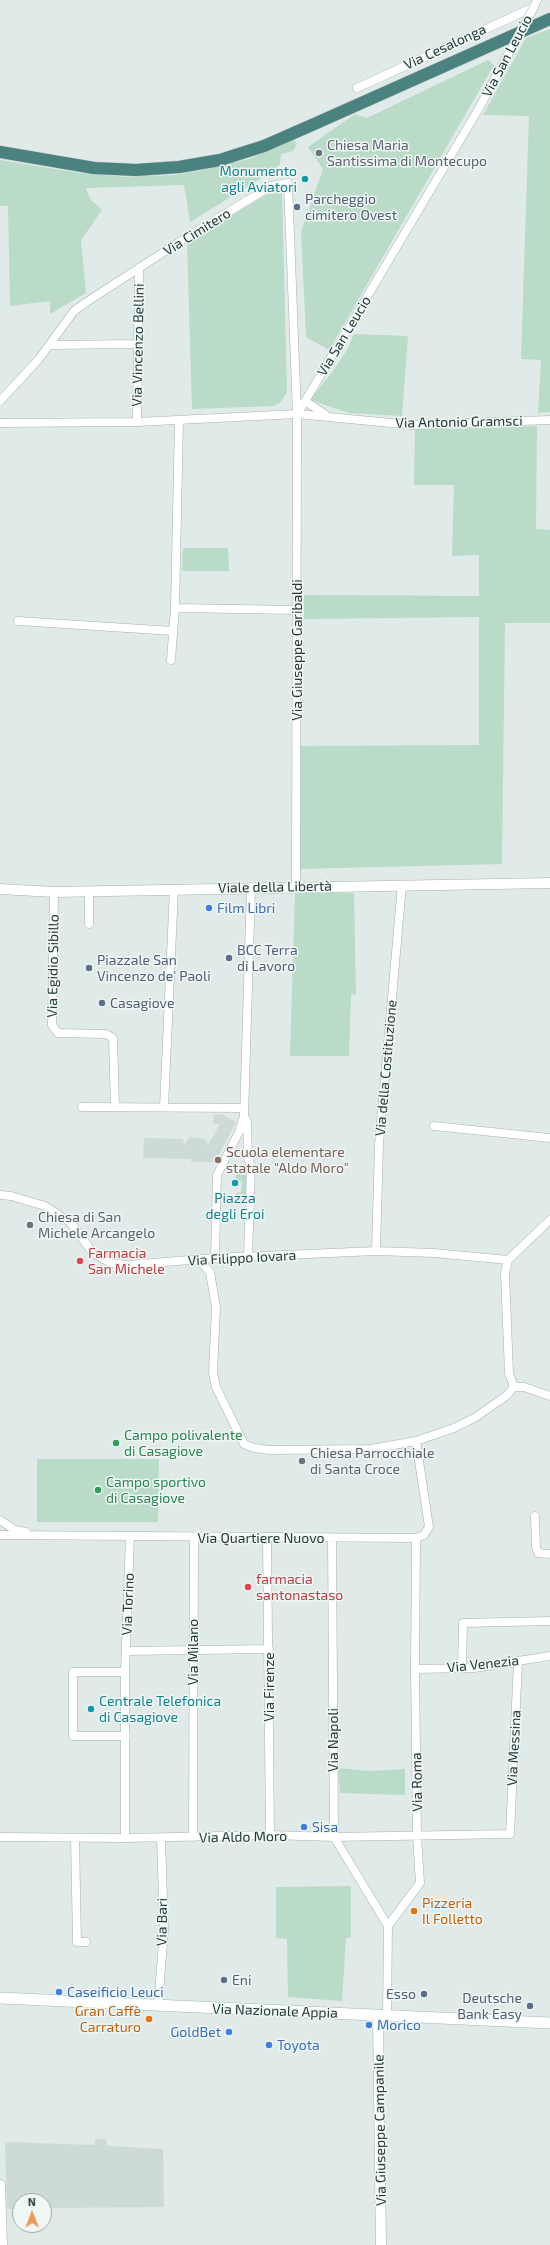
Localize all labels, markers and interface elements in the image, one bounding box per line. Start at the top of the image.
street label: Via San Leucio [478,12,536,100]
street label: Via Cesalonga [401,21,489,73]
place label: Chiesa Maria Santissima di Montecupo [327,137,487,170]
marker: Chiesa Maria Santissima di Montecupo [314,148,324,158]
place label: Monumento agli Aviatori [219,163,297,196]
marker: Monumento agli Aviatori [300,174,310,184]
place label: Parcheggio cimitero Ovest [305,191,397,224]
marker: Parcheggio cimitero Ovest [292,202,302,212]
street label: Via Cimitero [160,205,234,259]
street label: Via Vincenzo Bellini [129,283,147,407]
street label: Via San Leucio [313,293,375,379]
street label: Via Antonio Gramsci [395,412,523,432]
street label: Via Giuseppe Garibaldi [289,579,305,721]
street label: Viale della Libertà [218,878,332,896]
place label: Film Libri [217,900,275,916]
marker: Film Libri [204,903,214,913]
street label: Via Egidio Sibillo [44,914,62,1018]
place label: BCC Terra di Lavoro [237,942,298,974]
place label: Piazzale San Vincenzo de' Paoli [97,952,211,984]
marker: BCC Terra di Lavoro [224,953,234,963]
marker: Piazzale San Vincenzo de' Paoli [84,963,94,973]
place label: Casagiove [110,995,174,1011]
marker: Casagiove [97,998,107,1008]
street label: Via della Costituzione [372,999,400,1137]
place label: Scuola elementare statale "Aldo Moro" [226,1144,349,1176]
marker: Scuola elementare statale "Aldo Moro" [213,1155,223,1165]
marker: Piazza degli Eroi [230,1178,240,1188]
place label: Piazza degli Eroi [206,1190,264,1222]
place label: Chiesa di San Michele Arcangelo [38,1209,155,1242]
marker: Chiesa di San Michele Arcangelo [25,1220,35,1230]
place label: Farmacia San Michele [88,1245,165,1278]
street label: Via Filippo Iovara [187,1247,297,1269]
marker: Farmacia San Michele [75,1256,85,1266]
place label: Campo polivalente di Casagiove [124,1427,243,1460]
marker: Campo polivalente di Casagiove [111,1438,121,1448]
place label: Chiesa Parrocchiale di Santa Croce [310,1445,434,1478]
marker: Chiesa Parrocchiale di Santa Croce [297,1456,307,1466]
place label: Campo sportivo di Casagiove [106,1474,206,1506]
marker: Campo sportivo di Casagiove [93,1485,103,1495]
street label: Via Quartiere Nuovo [198,1530,324,1546]
place label: farmacia santonastaso [256,1571,343,1604]
street label: Via Torino [119,1572,137,1636]
marker: farmacia santonastaso [243,1582,253,1592]
street label: Via Milano [185,1619,201,1685]
street label: Via Firenze [261,1652,277,1722]
street label: Via Venezia [446,1652,520,1676]
place label: Centrale Telefonica di Casagiove [99,1693,221,1726]
marker: Centrale Telefonica di Casagiove [86,1704,96,1714]
street label: Via Napoli [325,1708,341,1772]
street label: Via Messina [504,1710,524,1786]
street label: Via Roma [408,1752,426,1812]
place label: Sisa [312,1819,338,1835]
marker: Sisa [299,1822,309,1832]
street label: Via Aldo Moro [199,1828,287,1846]
place label: Pizzeria Il Folletto [422,1895,483,1928]
street label: Via Bari [153,1898,171,1946]
marker: Pizzeria Il Folletto [409,1906,419,1916]
place label: Eni [232,1972,251,1988]
marker: Eni [219,1975,229,1985]
place label: Caseificio Leuci [67,1984,164,2000]
place label: Esso [386,1986,416,2002]
marker: Caseificio Leuci [54,1987,64,1997]
marker: Esso [419,1989,429,1999]
place label: Deutsche Bank Easy [457,1990,522,2022]
street label: Via Nazionale Appia [212,2000,338,2022]
marker: Deutsche Bank Easy [525,2001,535,2011]
place label: Gran Caffè Carraturo [75,2003,141,2036]
marker: Gran Caffè Carraturo [144,2014,154,2024]
place label: Morico [377,2017,421,2033]
marker: Morico [364,2020,374,2030]
place label: GoldBet [171,2024,221,2040]
marker: GoldBet [224,2027,234,2037]
place label: Toyota [277,2037,320,2053]
marker: Toyota [264,2040,274,2050]
street label: Via Giuseppe Campanile [370,2054,390,2206]
north arrow [12,2193,52,2233]
text: N [28,2195,36,2208]

